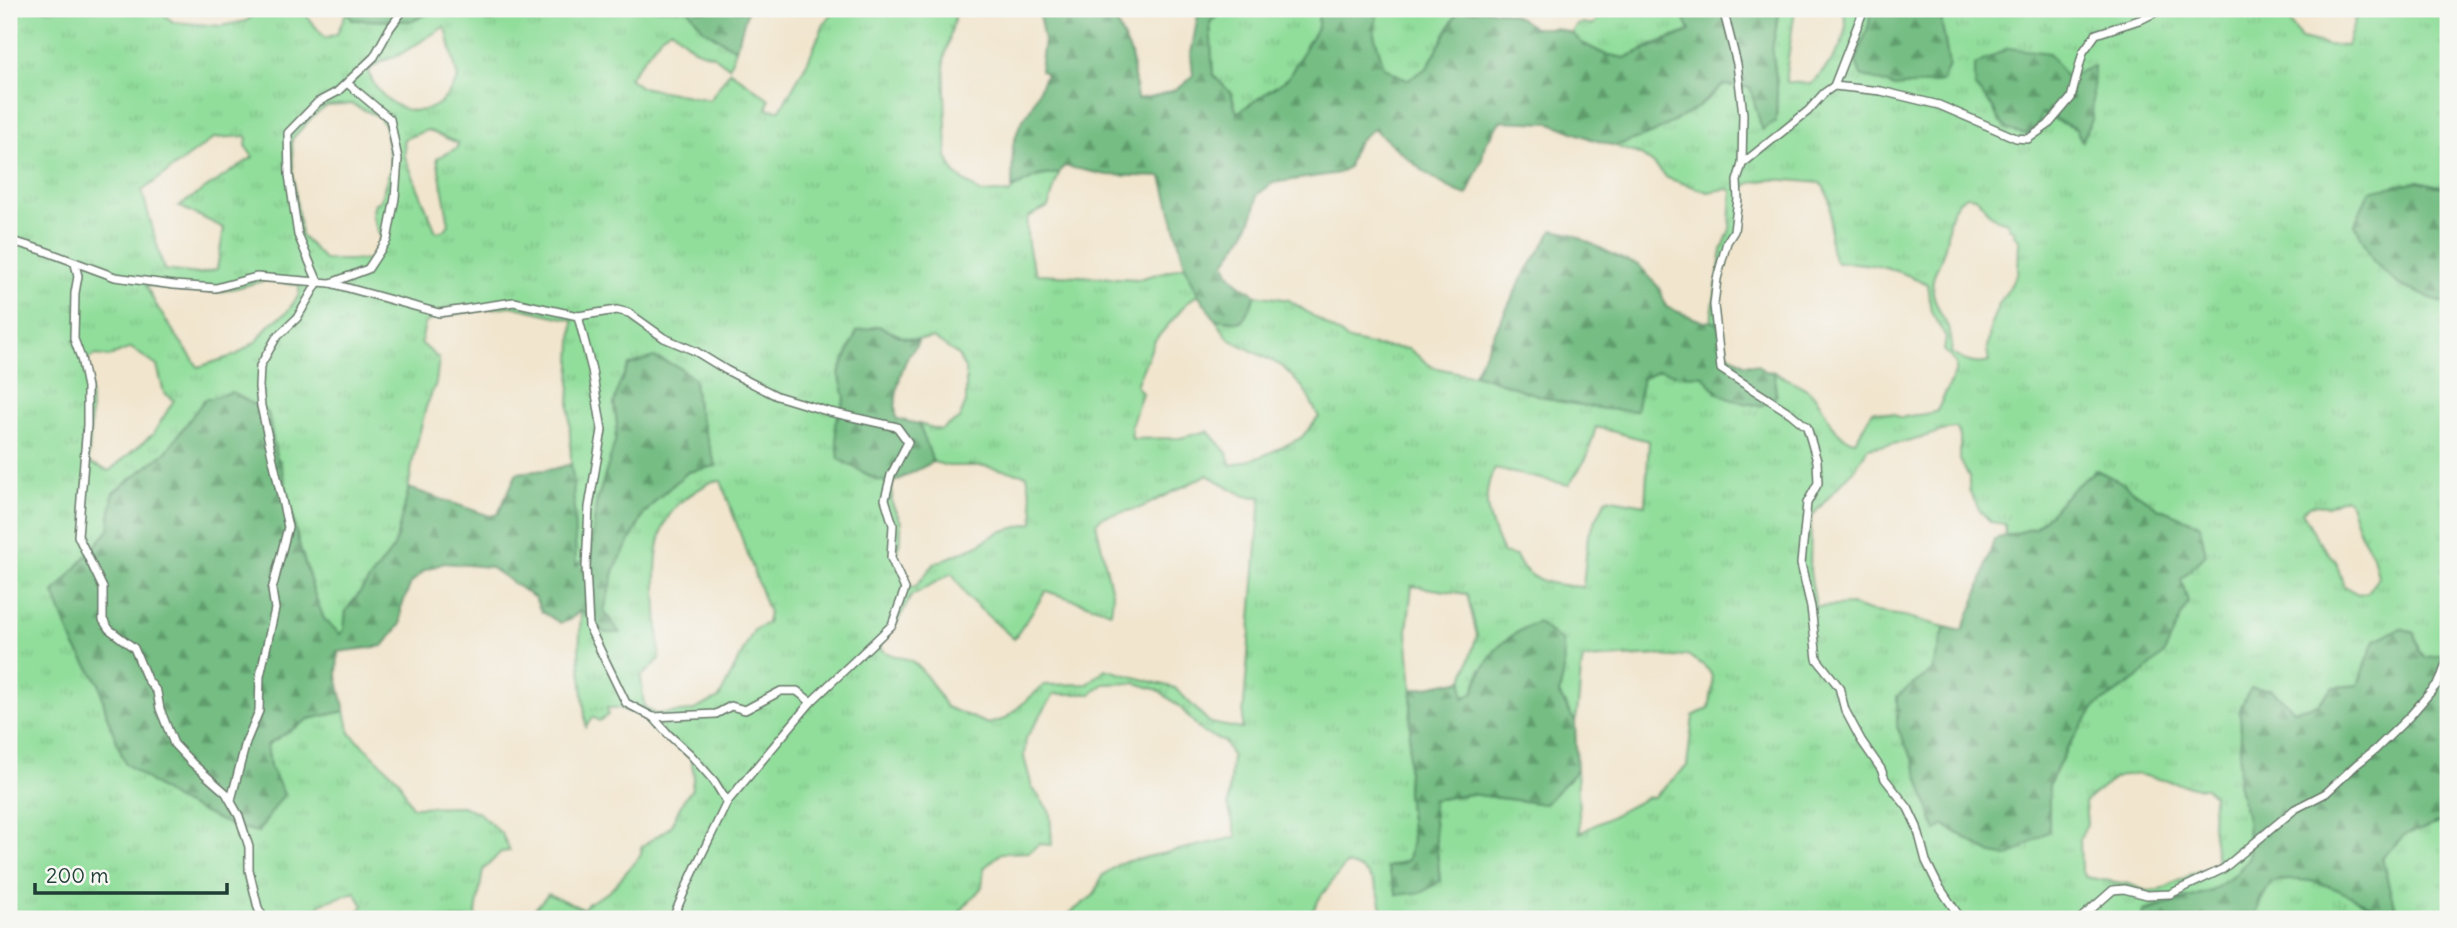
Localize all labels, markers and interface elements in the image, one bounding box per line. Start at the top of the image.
scale bar [35,851,228,895]
text: 200 m [46,862,109,889]

